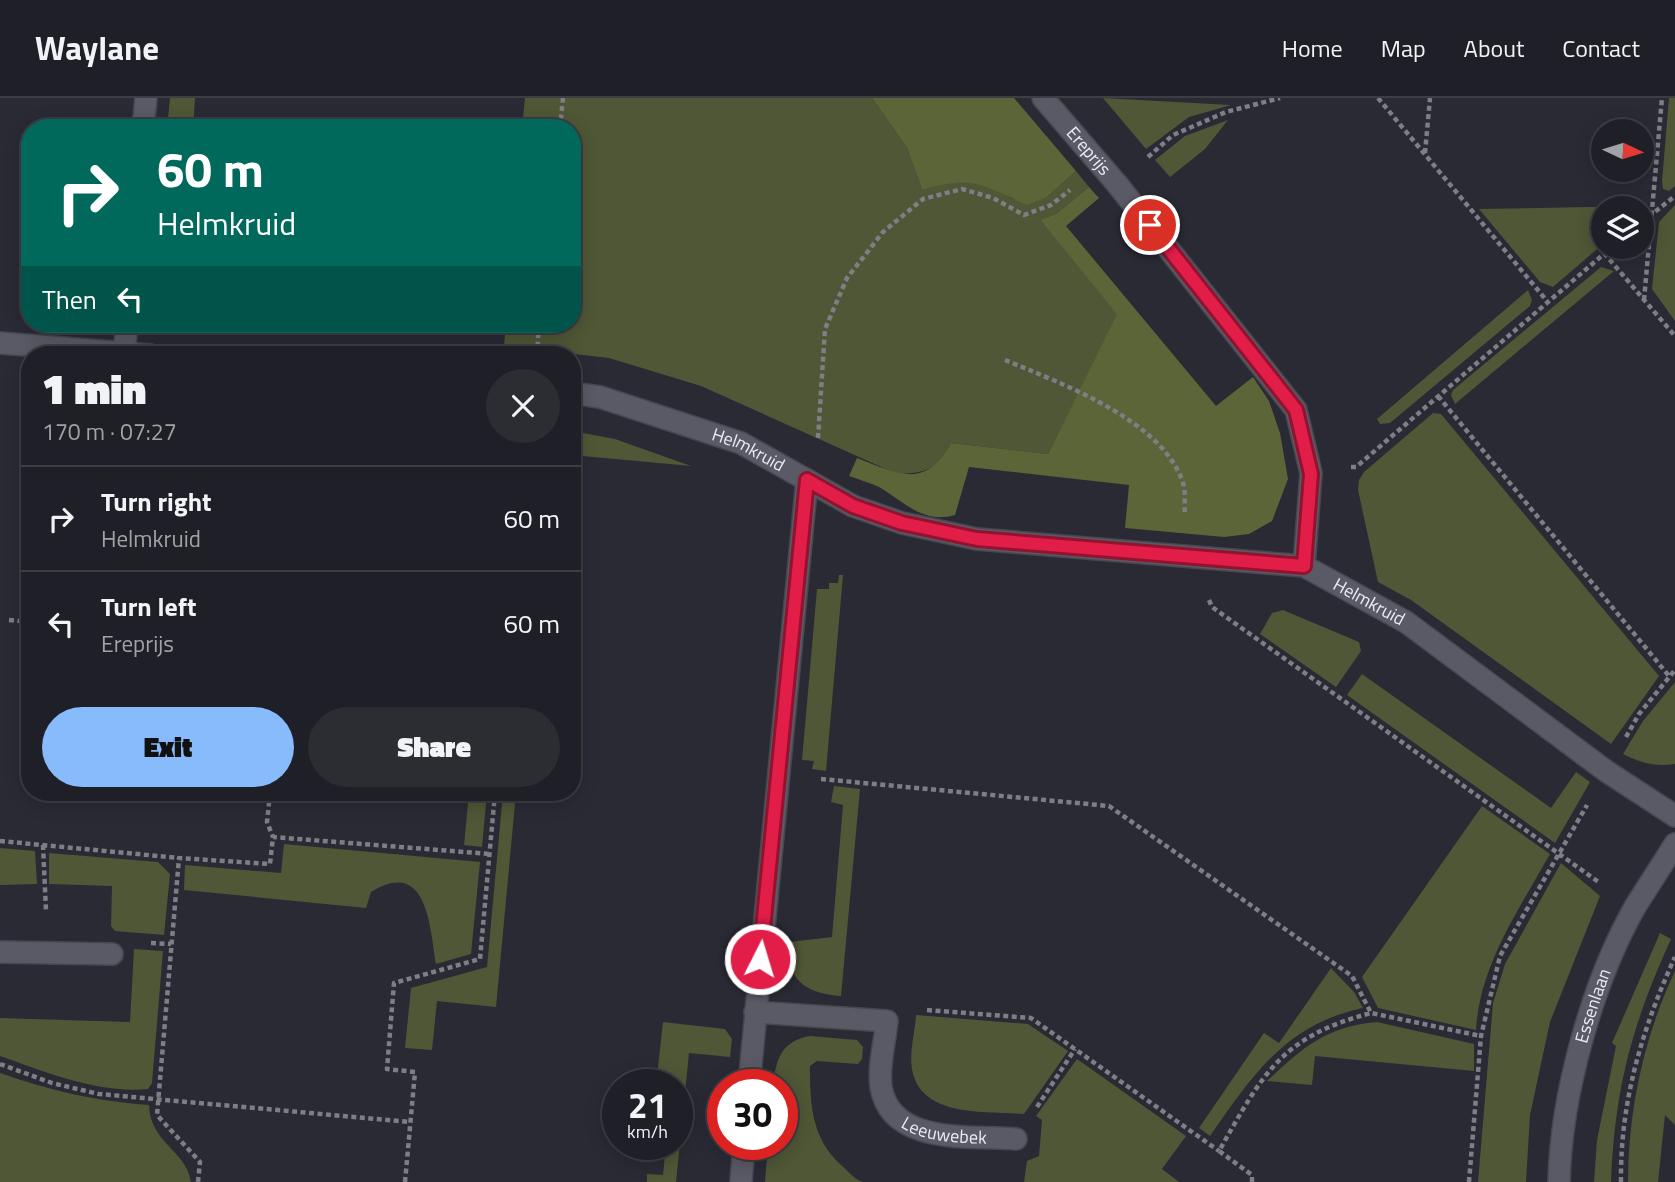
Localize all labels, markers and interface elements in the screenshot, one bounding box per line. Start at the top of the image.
text: Waylane [35,23,159,73]
text: Home [1282,30,1343,66]
text: Map [1381,30,1426,66]
text: About [1464,30,1524,66]
text: Contact [1562,30,1640,66]
north arrow [1591,119,1654,182]
map controls [1591,119,1654,259]
street label: Ereprijs [1060,120,1118,181]
text: 60 m [157,131,264,206]
icon: right [42,147,133,238]
pin [1120,195,1180,255]
button: layers [1591,196,1654,259]
text: Helmkruid [157,199,296,247]
icon: arrive [1131,206,1169,244]
text: Then [42,280,97,319]
icon: left [111,280,149,318]
text: 1 min [42,356,146,420]
button: close [486,369,560,443]
text: 170 m · 07:27 [42,414,177,449]
street label: Helmkruid [709,420,790,478]
text: Turn right [101,482,212,521]
text: 60 m [503,499,560,538]
icon: right [42,500,80,538]
text: Helmkruid [101,521,201,556]
street label: Helmkruid [1328,571,1410,632]
text: Turn left [101,587,196,626]
text: 60 m [503,604,560,643]
icon: left [42,605,80,643]
text: Ereprijs [101,626,174,661]
button: Exit [42,707,294,787]
button: Share [308,707,560,787]
position arrow [723,922,797,996]
street label: Essenlaan [1567,964,1618,1046]
speed limit sign: 30 [707,1069,798,1160]
text: 21 [628,1078,667,1132]
street label: Leeuwebek [896,1109,987,1151]
text: km/h [627,1118,668,1145]

